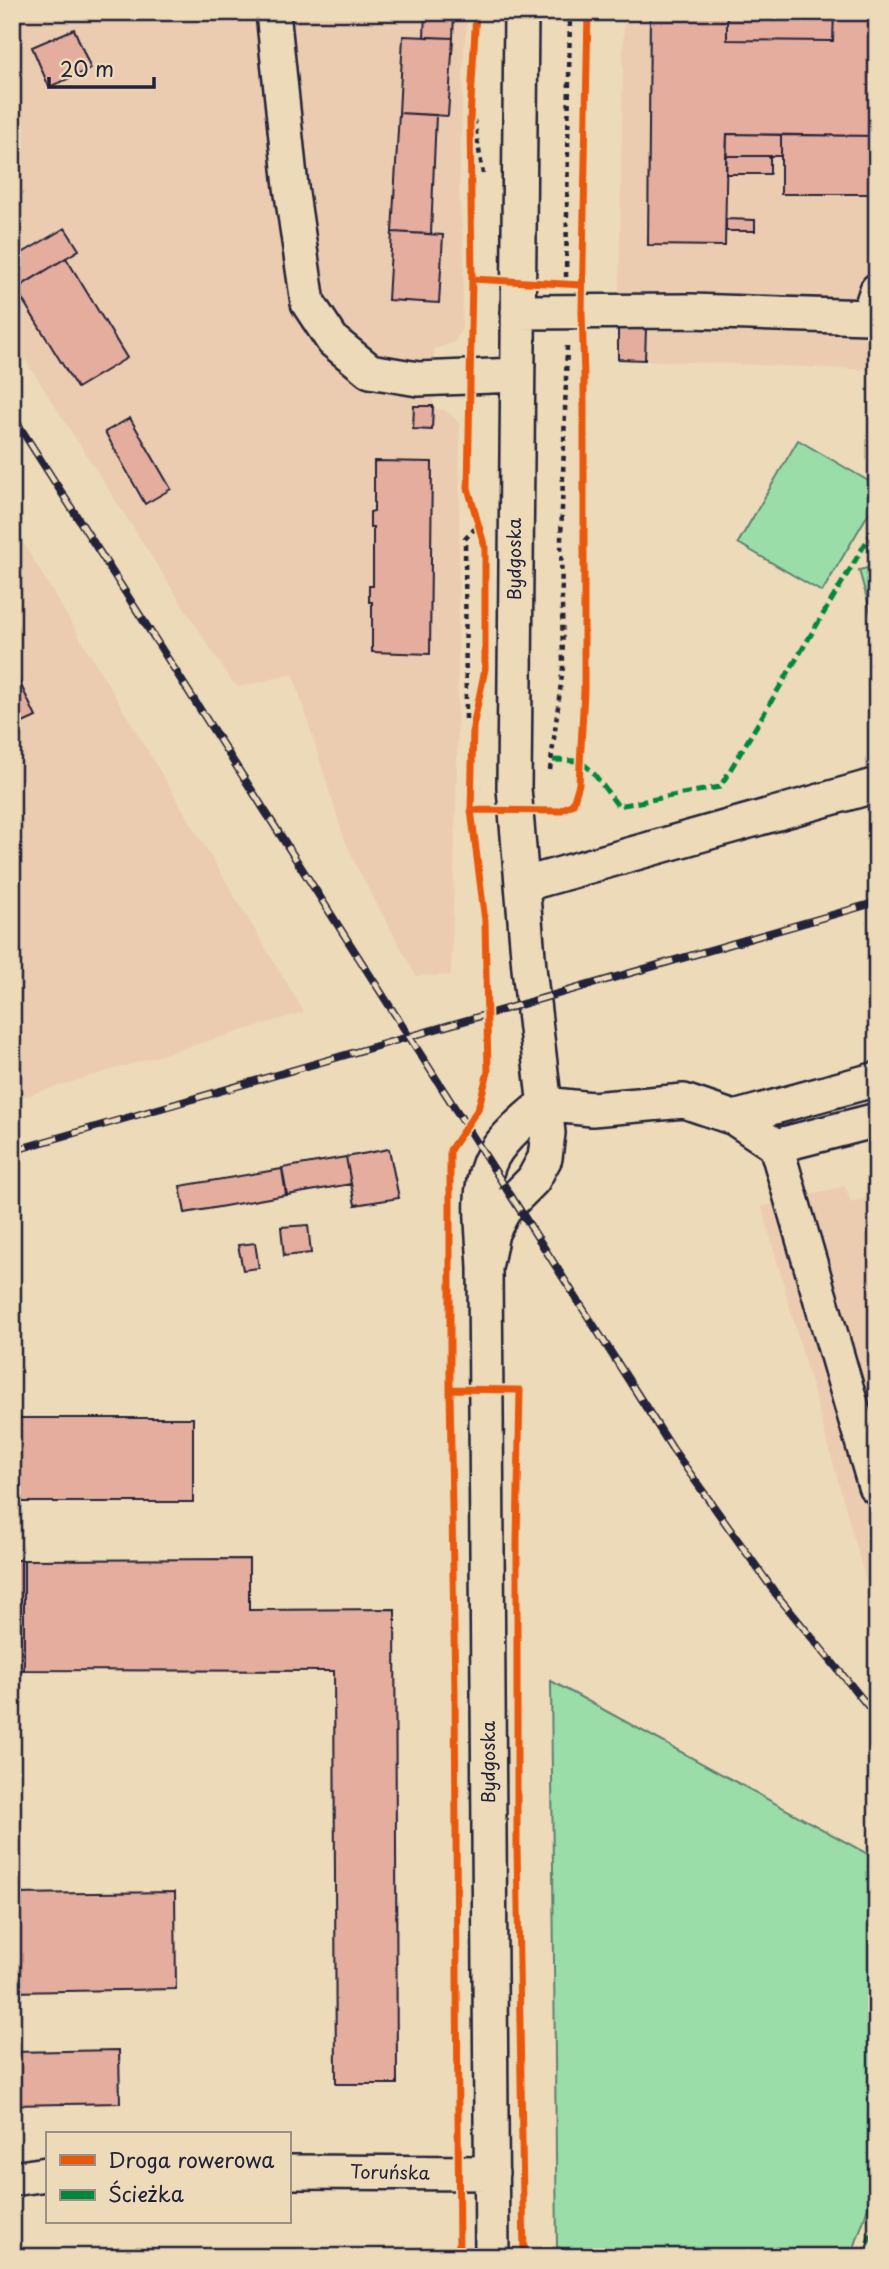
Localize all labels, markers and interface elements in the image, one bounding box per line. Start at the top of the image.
scale bar [49,46,154,90]
text: 20 m [60,52,114,84]
street label: Bydgoska [500,517,527,600]
street label: Bydgoska [474,1720,501,1803]
legend [46,2132,290,2224]
text: Droga rowerowa [108,2143,274,2175]
street label: Toruńska [350,2157,431,2186]
text: Ścieżka [108,2177,184,2209]

